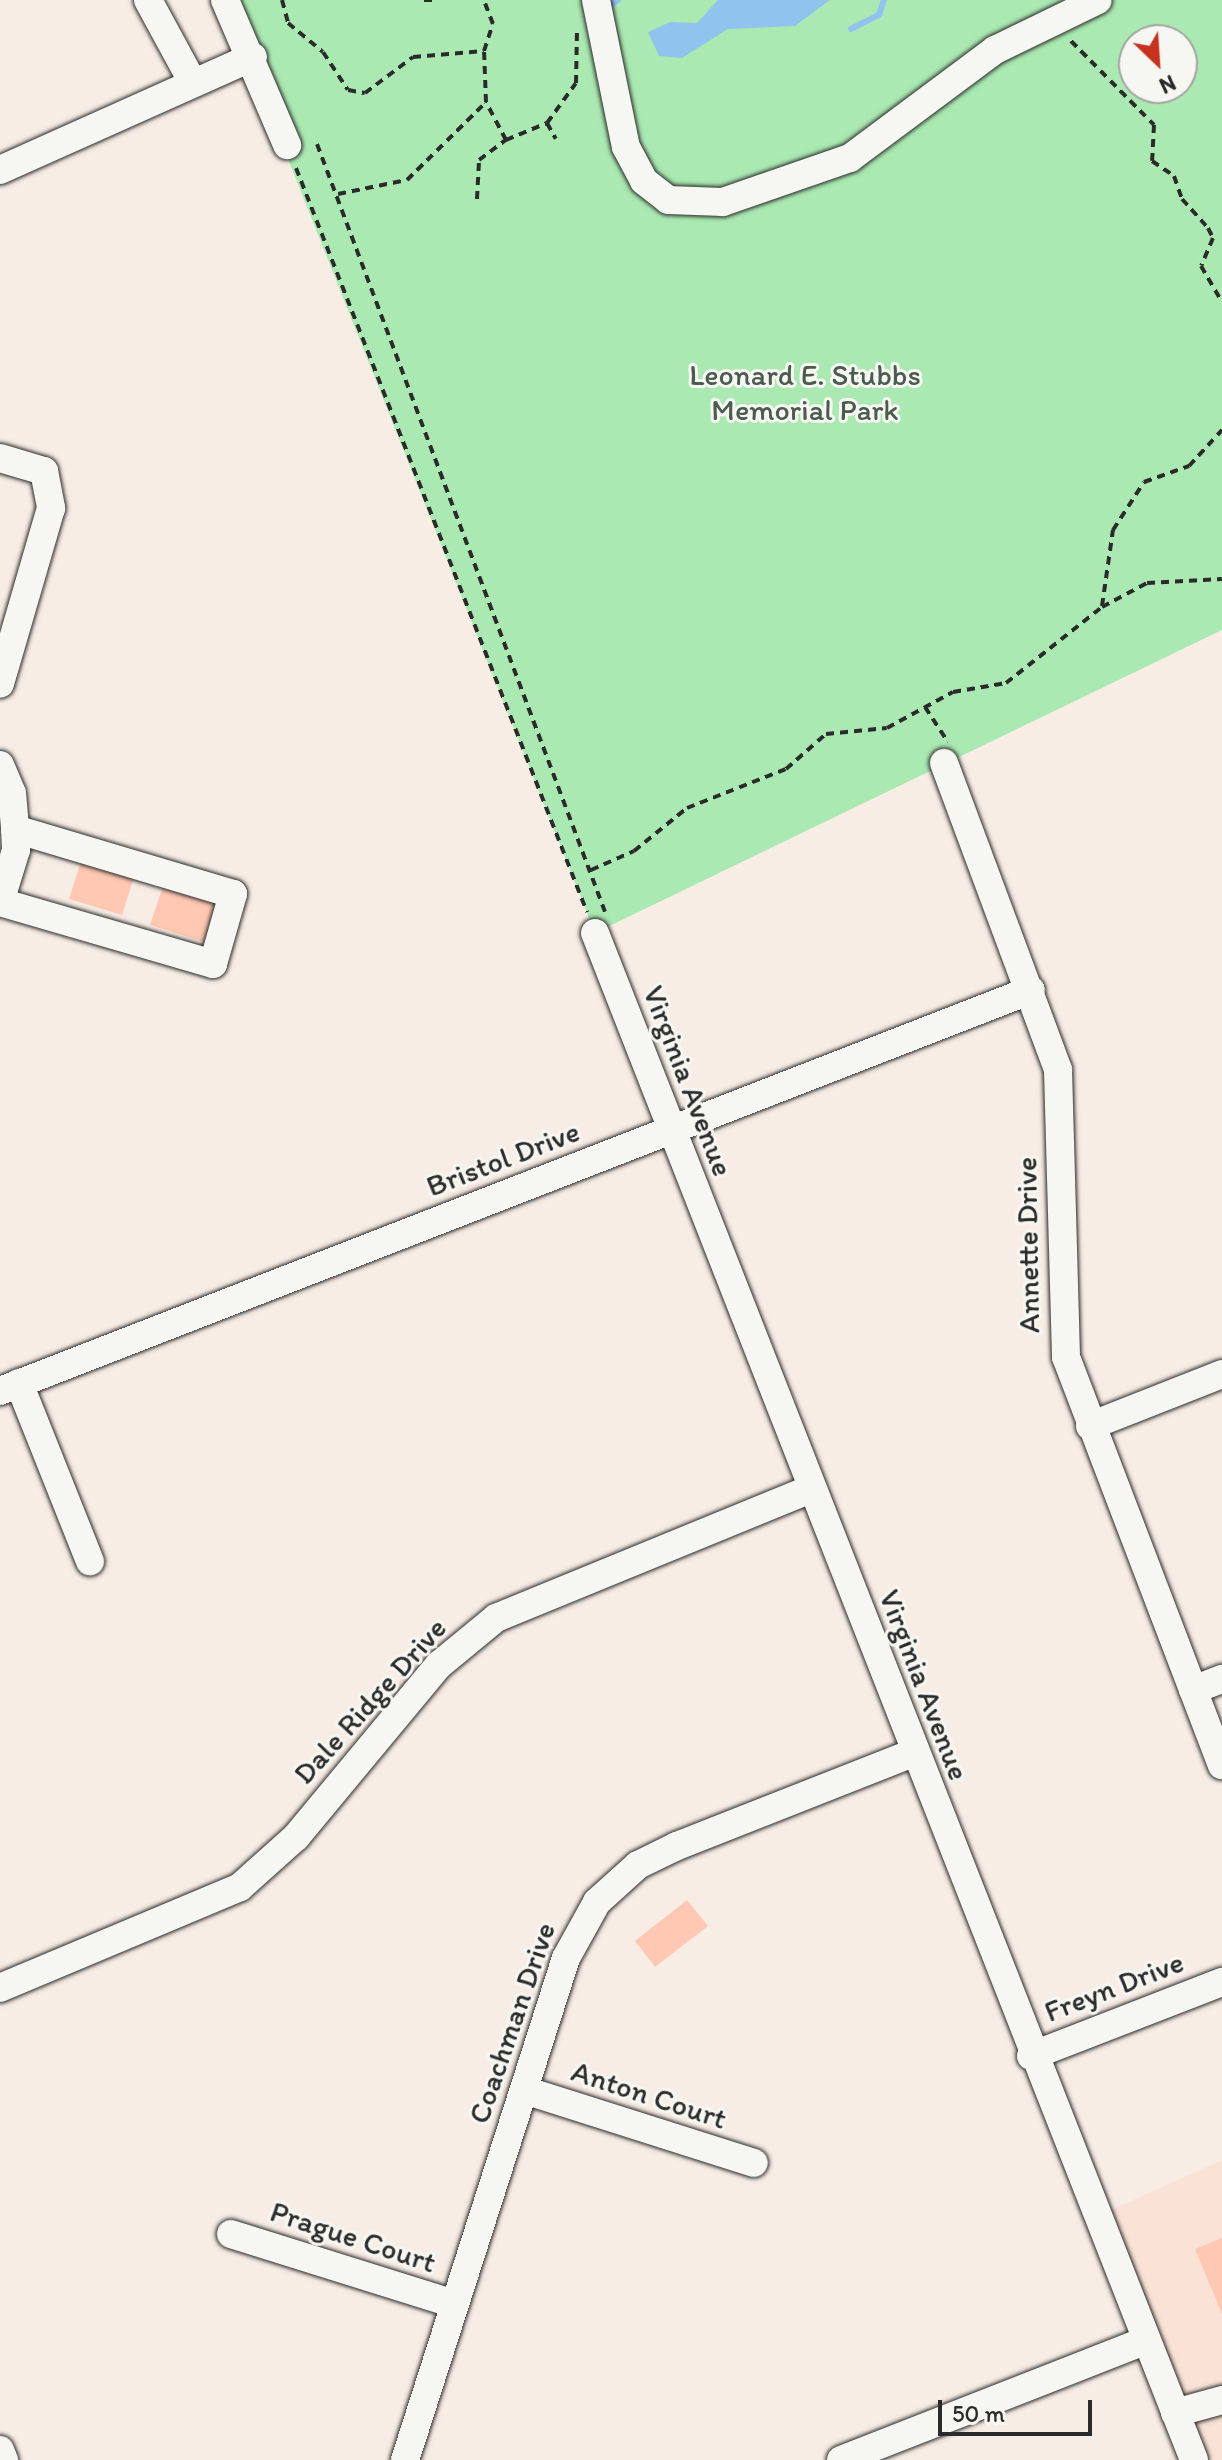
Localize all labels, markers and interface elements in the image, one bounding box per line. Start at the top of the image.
north arrow [1118,24,1198,104]
text: N [1155,69,1180,100]
park label: Leonard E. Stubbs Memorial Park [689,357,921,428]
street label: Virginia Avenue [635,981,741,1181]
street label: Bristol Drive [421,1113,585,1205]
street label: Annette Drive [1008,1156,1048,1334]
street label: Virginia Avenue [871,1585,977,1785]
street label: Dale Ridge Drive [286,1610,454,1792]
street label: Coachman Drive [461,1917,563,2129]
street label: Freyn Drive [1039,1944,1189,2030]
street label: Anton Court [567,2053,731,2137]
street label: Prague Court [266,2193,440,2281]
scale bar [942,2384,1096,2434]
text: 50 m [952,2399,1005,2428]

